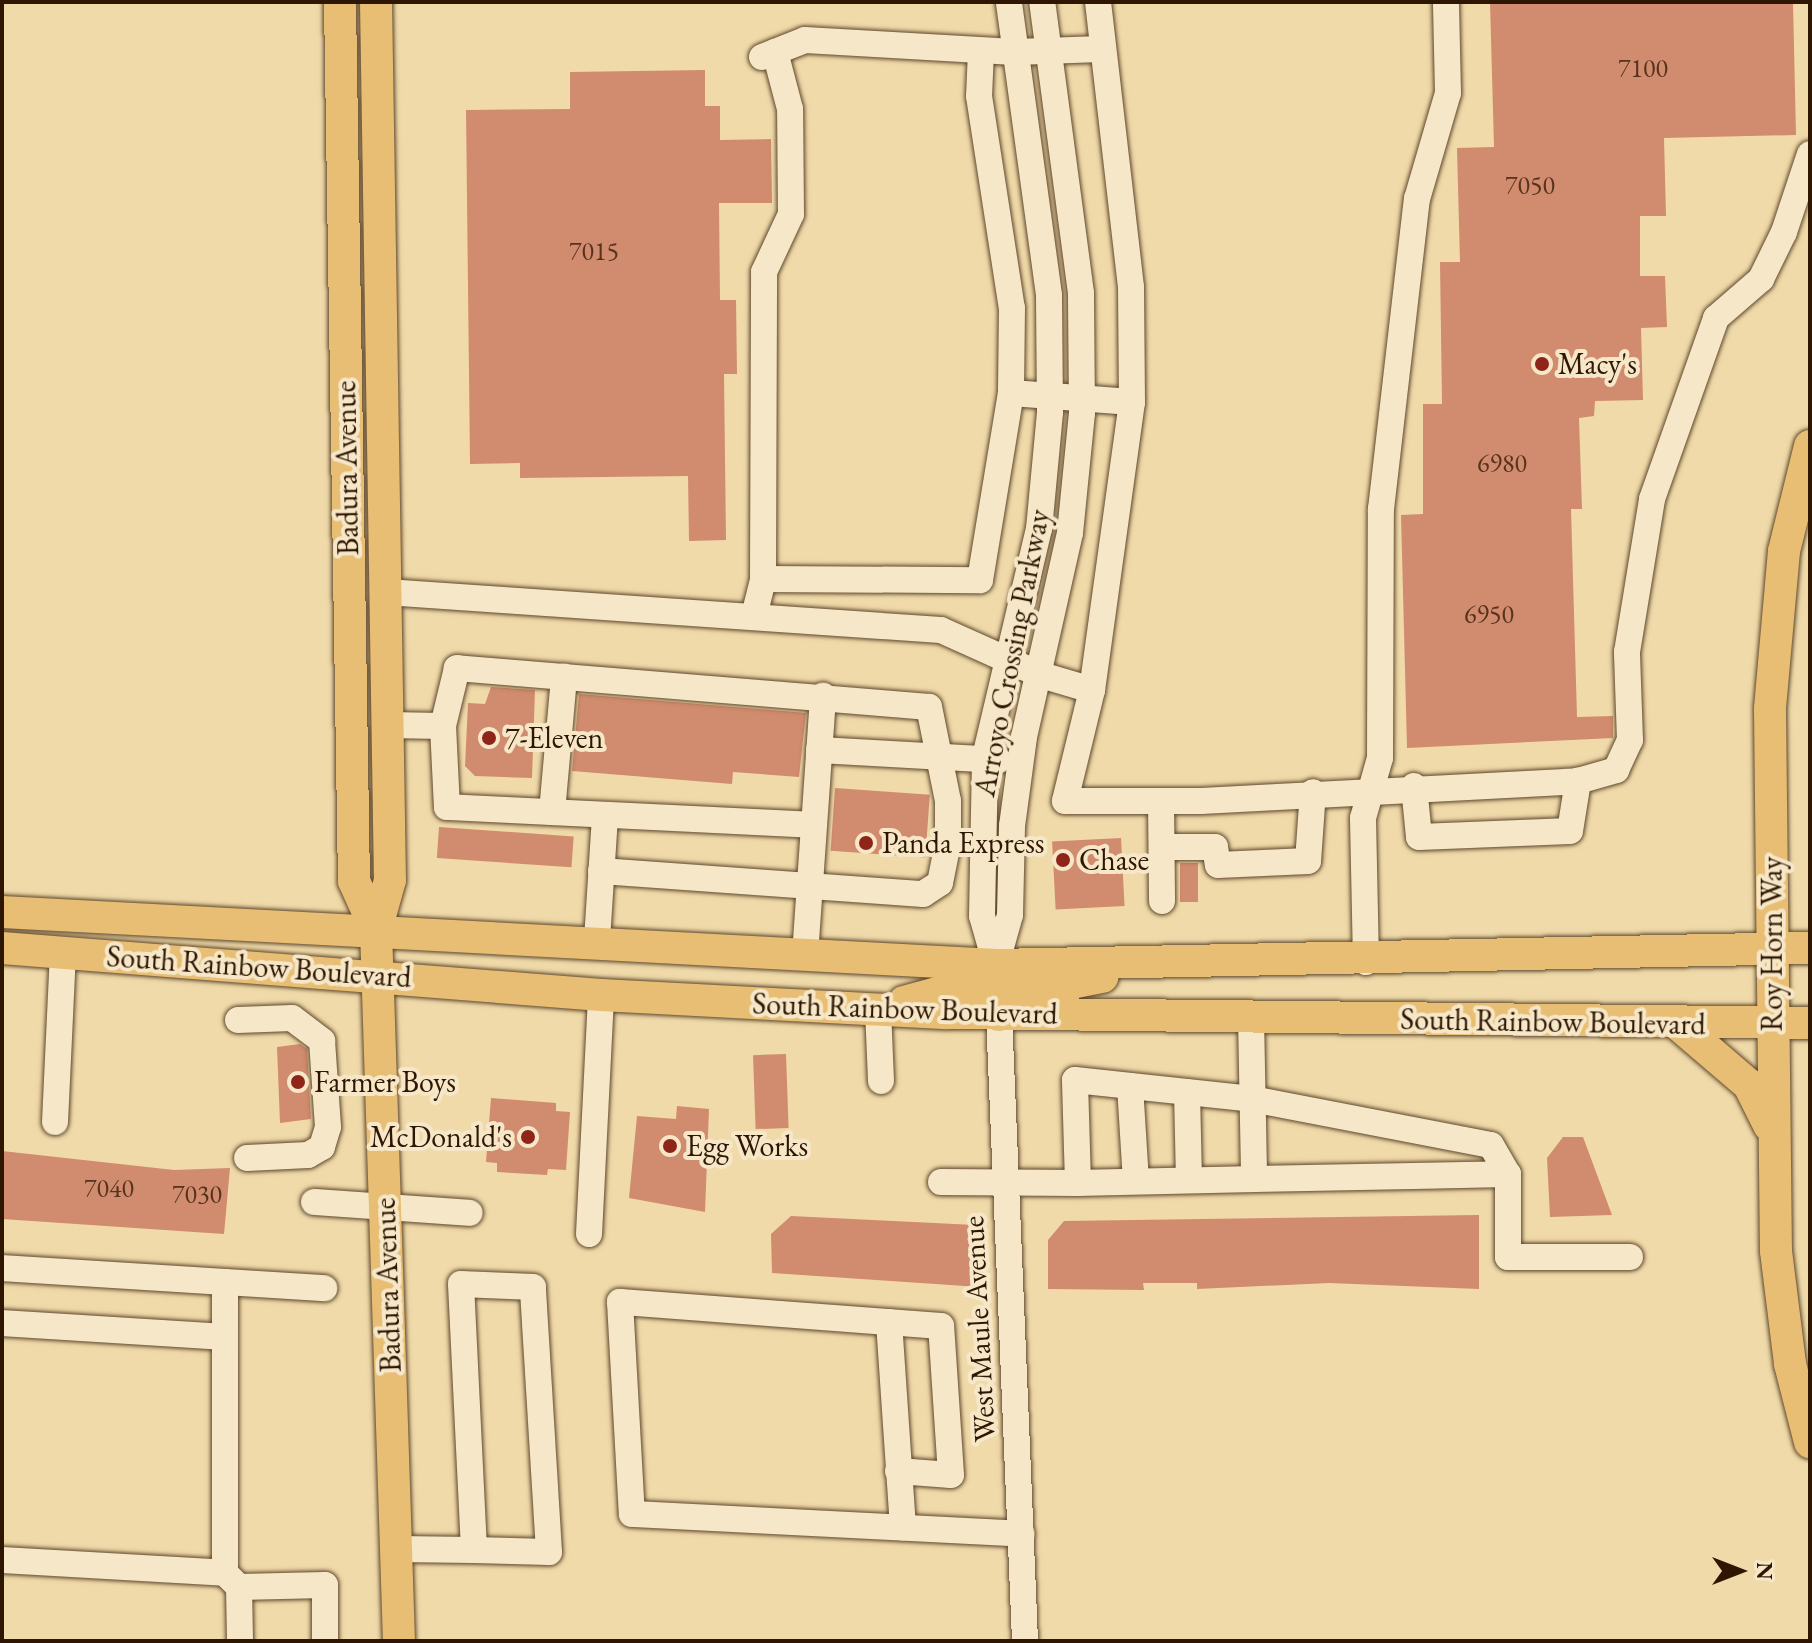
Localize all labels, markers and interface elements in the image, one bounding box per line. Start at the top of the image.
house number: 7100 [1618,53,1668,85]
house number: 7050 [1505,170,1555,202]
house number: 7015 [569,236,619,268]
place label: Macy's [1558,346,1637,382]
marker: Macy's [1533,355,1551,373]
street label: Badura Avenue [327,380,367,556]
house number: 6980 [1477,448,1527,480]
street label: Arroyo Crossing Parkway [966,506,1058,800]
house number: 6950 [1464,599,1514,631]
place label: 7-Eleven [505,720,603,756]
marker: 7-Eleven [480,729,498,747]
place label: Panda Express [882,825,1045,861]
marker: Panda Express [857,834,875,852]
place label: Chase [1079,842,1149,878]
marker: Chase [1054,851,1072,869]
street label: Roy Horn Way [1754,857,1790,1031]
street label: South Rainbow Boulevard [105,938,413,996]
street label: South Rainbow Boulevard [752,986,1058,1032]
street label: South Rainbow Boulevard [1400,1001,1706,1043]
place label: Farmer Boys [314,1064,456,1100]
marker: Farmer Boys [289,1073,307,1091]
place label: McDonald's [370,1119,512,1155]
marker: McDonald's [519,1128,537,1146]
place label: Egg Works [686,1128,808,1164]
marker: Egg Works [661,1137,679,1155]
house number: 7040 [84,1173,134,1205]
house number: 7030 [172,1179,222,1211]
street label: Badura Avenue [367,1197,409,1373]
street label: West Maule Avenue [955,1215,1003,1443]
north arrow [1700,1531,1780,1611]
text: N [1750,1562,1779,1580]

